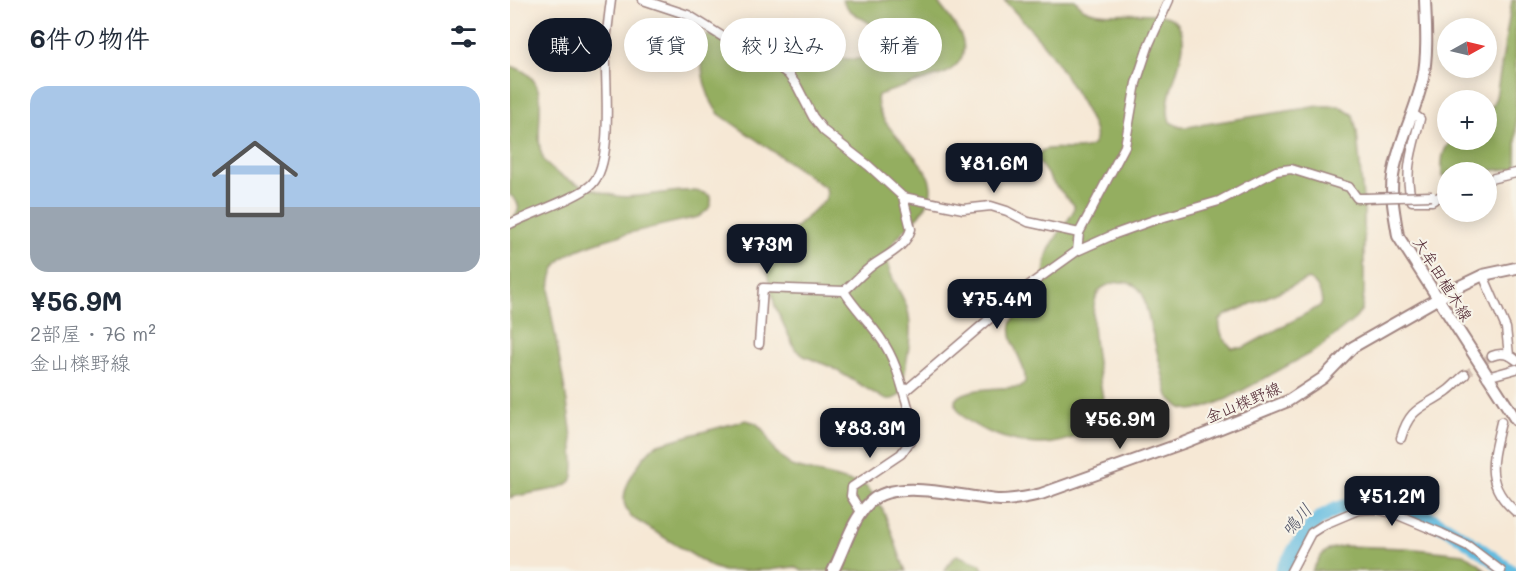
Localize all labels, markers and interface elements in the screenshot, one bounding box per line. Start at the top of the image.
chip: 購入 [528,18,612,72]
chip: 賃貸 [624,18,708,72]
chip: 絞り込み [720,18,846,72]
chip: 新着 [858,18,942,72]
north arrow [1437,18,1497,78]
map controls [1437,18,1497,222]
icon: filters [447,20,480,53]
text: 6件の物件 [30,21,150,55]
button: + [1437,90,1497,150]
icon: home [201,125,309,233]
pin: ¥81.6M [945,143,1043,194]
text: ¥81.6M [960,149,1028,175]
button: − [1437,162,1497,222]
pin: ¥73M [731,224,803,275]
text: ¥73M [741,230,793,256]
street label: 大牟田植木線 [1409,232,1478,325]
pin: ¥75.4M [948,279,1046,330]
text: ¥56.9M [30,284,123,318]
text: ¥75.4M [962,285,1032,311]
text: 2部屋 · 76 m² [30,320,156,346]
text: 金山檪野線 [30,349,130,375]
street label: 金山檪野線 [1202,376,1284,427]
pin: ¥56.9M [1071,399,1169,450]
text: ¥56.9M [1084,405,1156,431]
pin: ¥83.3M [821,408,919,459]
text: ¥83.3M [834,414,906,440]
pin: ¥51.2M [1343,476,1441,527]
text: ¥51.2M [1358,482,1426,508]
water label: 鳴川 [1275,498,1317,541]

